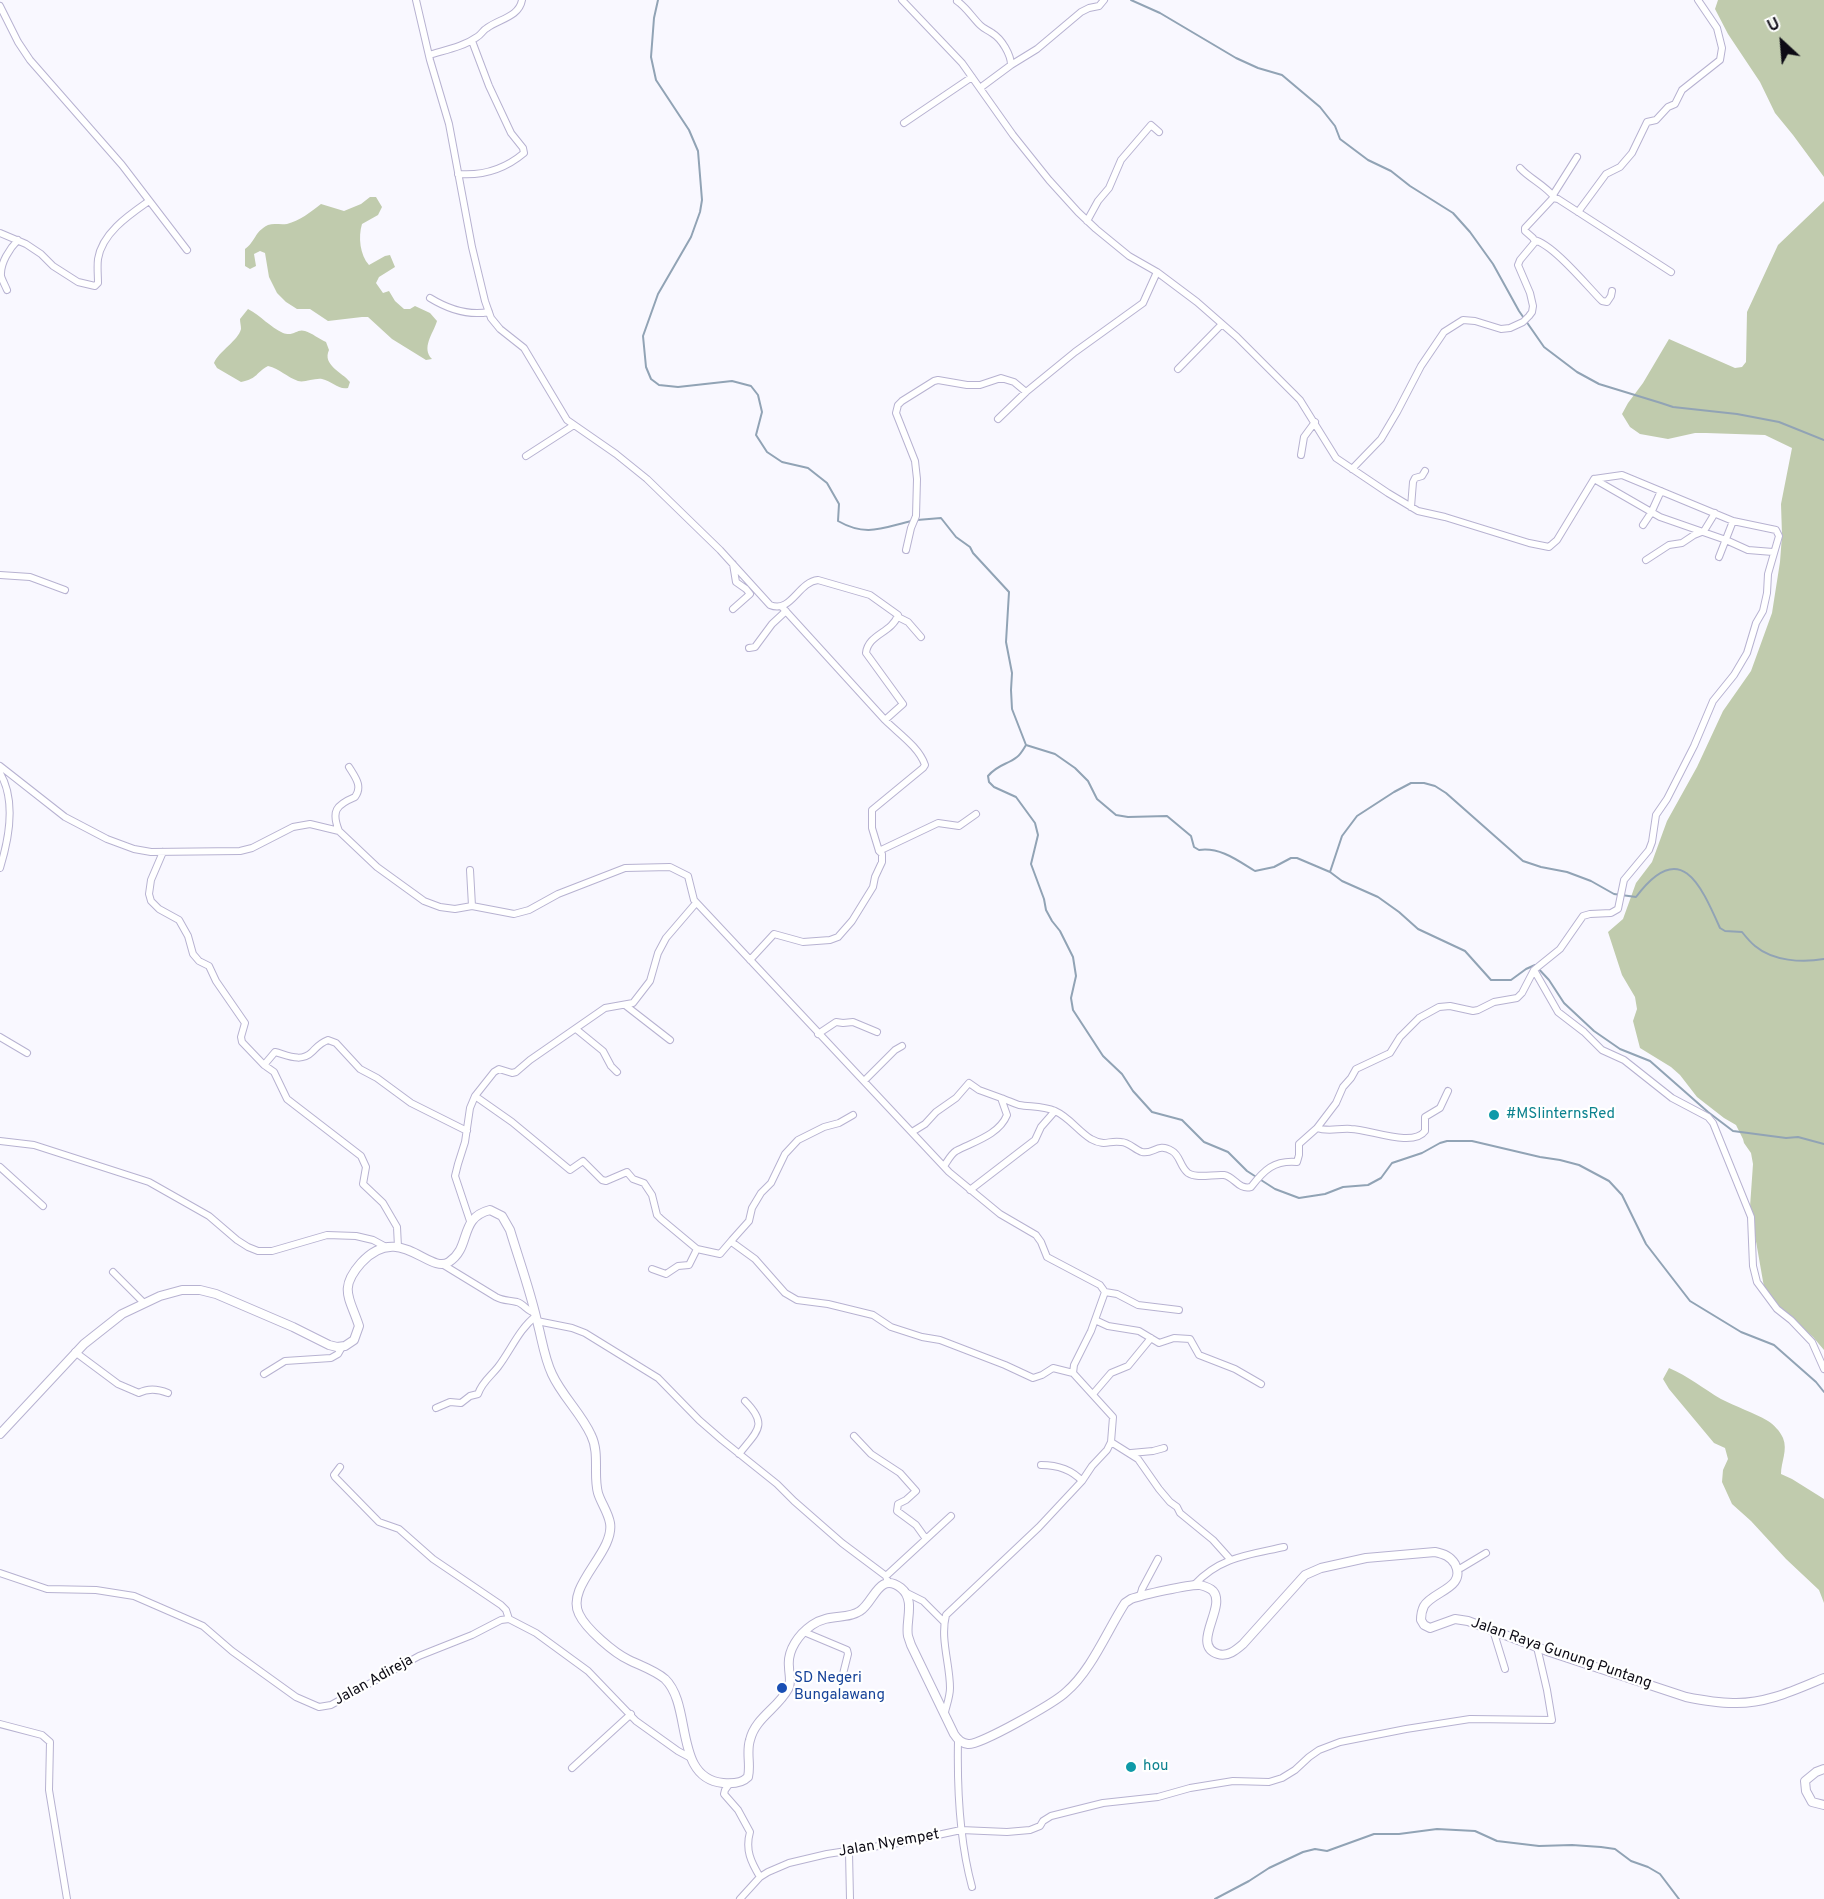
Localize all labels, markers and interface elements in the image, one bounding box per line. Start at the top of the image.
north arrow [1752,12,1812,72]
text: U [1765,14,1784,37]
place label: #MSIinternsRed [1506,1106,1615,1124]
marker: #MSIinternsRed [1487,1108,1501,1122]
street label: Jalan Raya Gunung Puntang [1468,1615,1654,1693]
street label: Jalan Adireja [331,1652,417,1710]
place label: SD Negeri Bungalawang [794,1670,885,1705]
marker: SD Negeri Bungalawang [775,1681,789,1695]
place label: hou [1143,1758,1168,1776]
marker: hou [1124,1760,1138,1774]
street label: Jalan Nyempet [837,1826,941,1862]

